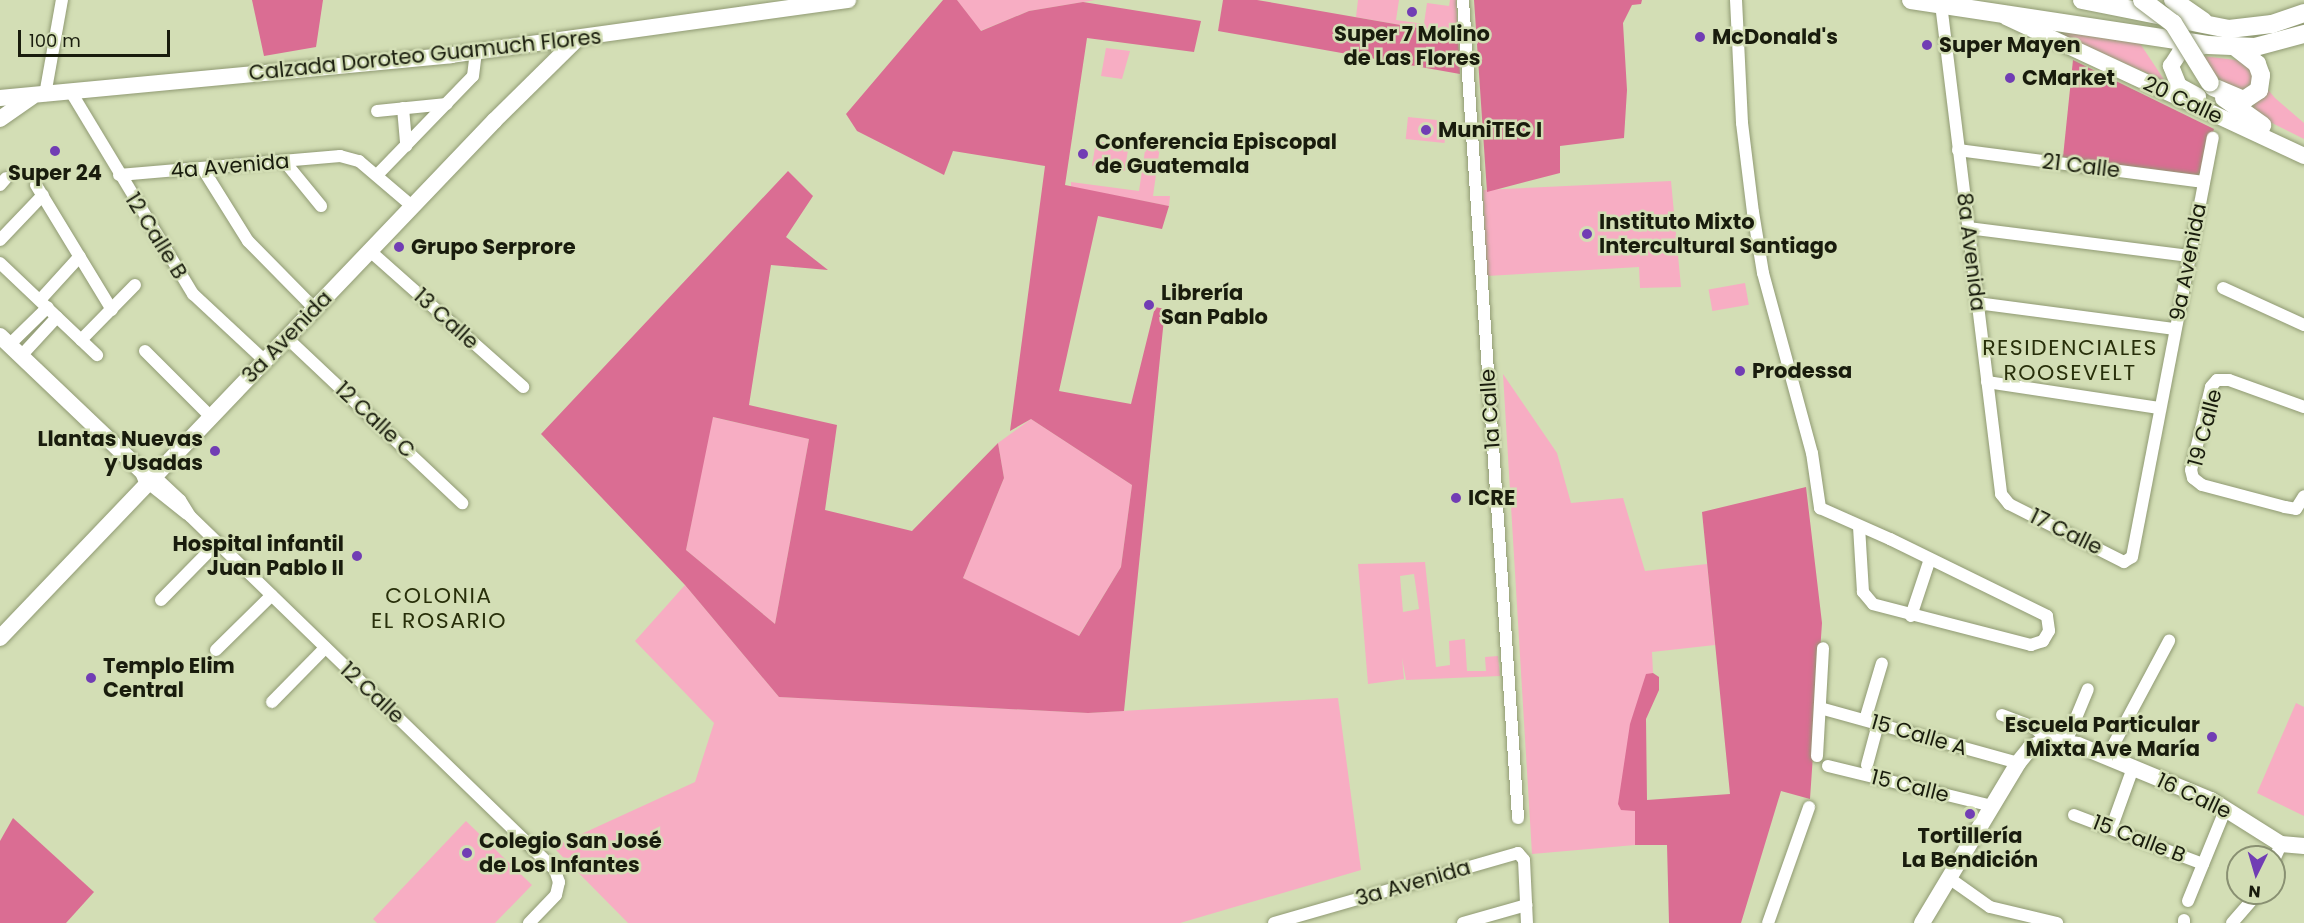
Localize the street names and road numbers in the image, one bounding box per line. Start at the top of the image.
street label: Calzada Doroteo Guamuch Flores [247,24,603,86]
street label: 20 Calle [2139,71,2227,129]
street label: 4a Avenida [170,148,290,184]
street label: 21 Calle [2041,149,2121,183]
street label: 12 Calle B [120,188,192,284]
street label: 8a Avenida [1951,191,1991,313]
street label: 9a Avenida [2164,201,2212,323]
street label: 13 Calle [408,283,484,355]
street label: 3a Avenida [237,286,337,388]
street label: 1a Calle [1475,368,1505,450]
street label: 12 Calle C [330,377,420,463]
street label: 19 Calle [2183,386,2227,470]
street label: 17 Calle [2026,504,2106,560]
street label: 12 Calle [335,657,409,729]
street label: 15 Calle A [1868,709,1970,761]
street label: 15 Calle [1868,764,1952,808]
street label: 16 Calle [2153,768,2235,824]
street label: 15 Calle B [2089,810,2189,868]
street label: 3a Avenida [1353,855,1473,911]

